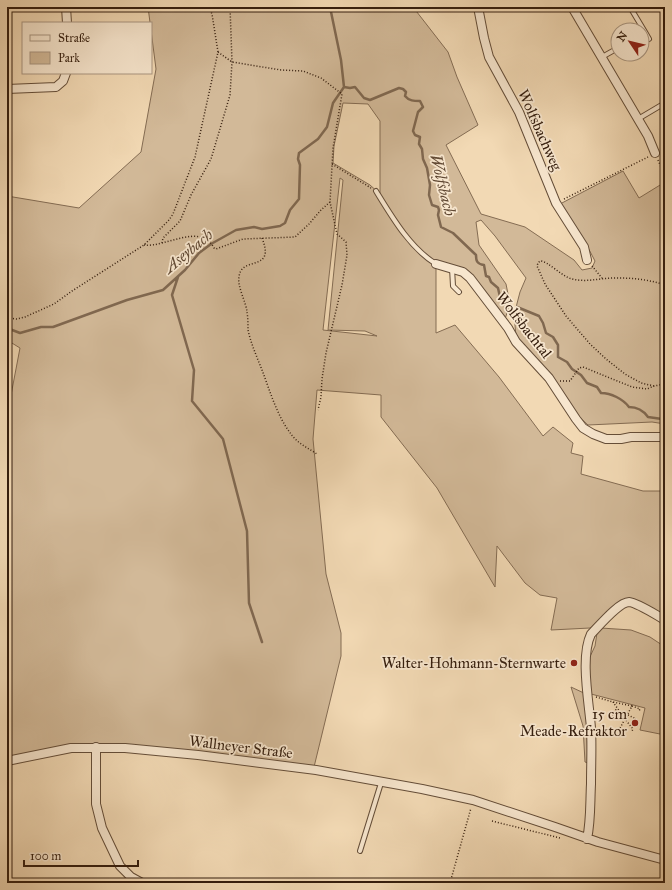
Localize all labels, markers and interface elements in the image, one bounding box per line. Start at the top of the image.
legend [22,22,152,74]
north arrow [610,22,650,62]
text: N [614,28,631,44]
text: Straße [58,31,90,45]
text: Park [58,51,80,65]
street label: Wolfsbachweg [514,87,566,174]
water label: Wolfsbach [426,152,460,218]
water label: Aseybach [158,225,217,278]
street label: Wolfsbachtal [492,288,556,363]
place label: Walter-Hohmann-Sternwarte [382,654,566,672]
marker: Walter-Hohmann-Sternwarte [569,658,579,668]
place label: 15 cm Meade-Refraktor [520,705,627,740]
marker: 15 cm Meade-Refraktor [630,718,640,728]
street label: Wallneyer Straße [188,732,294,762]
scale bar [24,842,138,868]
text: 100 m [30,849,61,863]

